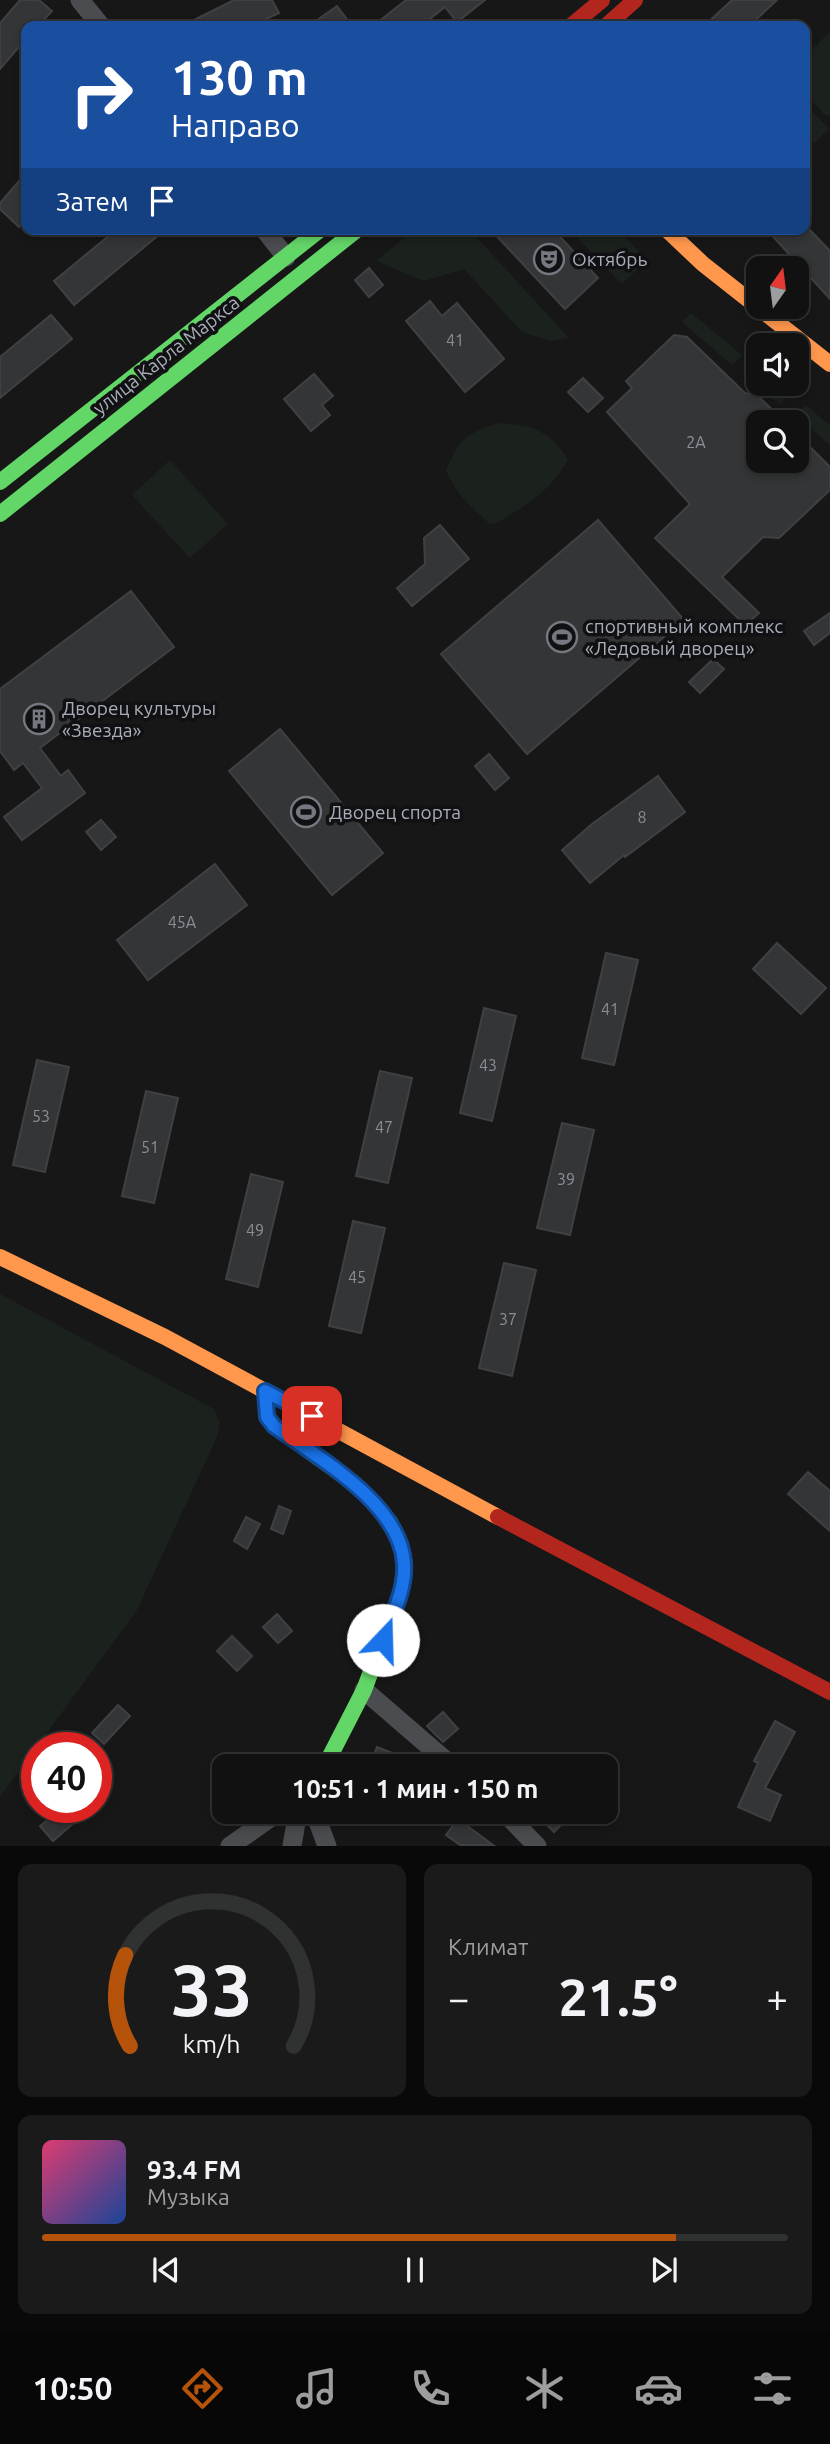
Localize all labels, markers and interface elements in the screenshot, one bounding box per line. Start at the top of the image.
icon: right [56,49,147,140]
text: 130 m [171,49,308,104]
text: Направо [171,107,300,143]
icon: arrive [143,182,181,220]
text: Затем [56,187,129,216]
theatre icon: Октябрь [532,242,566,276]
place label: Октябрь [572,248,647,270]
north arrow [746,256,808,318]
map controls [746,256,809,473]
street label: улица Карла Маркса [88,291,244,419]
house number: 41 [446,331,464,349]
button: sound [746,333,809,396]
button: search [746,410,809,473]
house number: 2А [686,433,706,451]
place label: спортивный комплекс «Ледовый дворец» [585,615,783,659]
sports icon: спортивный комплекс «Ледовый дворец» [545,620,579,654]
place label: Дворец культуры «Звезда» [62,697,216,741]
building icon: Дворец культуры «Звезда» [22,702,56,736]
sports icon: Дворец спорта [289,795,323,829]
place label: Дворец спорта [329,801,461,823]
house number: 8 [637,808,647,826]
house number: 45А [168,913,197,931]
house number: 41 [601,1000,619,1018]
house number: 43 [479,1056,497,1074]
house number: 53 [32,1107,50,1125]
house number: 47 [375,1118,393,1136]
house number: 51 [141,1138,159,1156]
house number: 39 [557,1170,575,1188]
house number: 49 [246,1221,264,1239]
house number: 45 [348,1268,366,1286]
house number: 37 [499,1310,517,1328]
pin [282,1386,342,1446]
icon: arrive [293,1397,331,1435]
position arrow [346,1603,420,1677]
speed limit sign: 40 [21,1732,112,1823]
text: 10:51 · 1 мин · 150 m [292,1774,538,1803]
text: Климат [448,1934,528,1959]
text: 33 [171,1949,253,2031]
text: 21.5° [558,1968,678,2026]
text: − [448,1977,469,2019]
text: + [767,1977,788,2019]
text: km/h [183,2030,241,2058]
text: 93.4 FM [147,2155,241,2184]
text: Музыка [147,2184,230,2209]
icon: previous [147,2251,185,2289]
icon: pause [396,2251,434,2289]
icon: next [645,2251,683,2289]
icon: directions [178,2364,227,2413]
icon: music [292,2364,341,2413]
icon: phone [406,2364,455,2413]
icon: climate [520,2364,569,2413]
icon: car [634,2364,683,2413]
icon: filters [748,2364,797,2413]
text: 10:50 [33,2370,113,2406]

